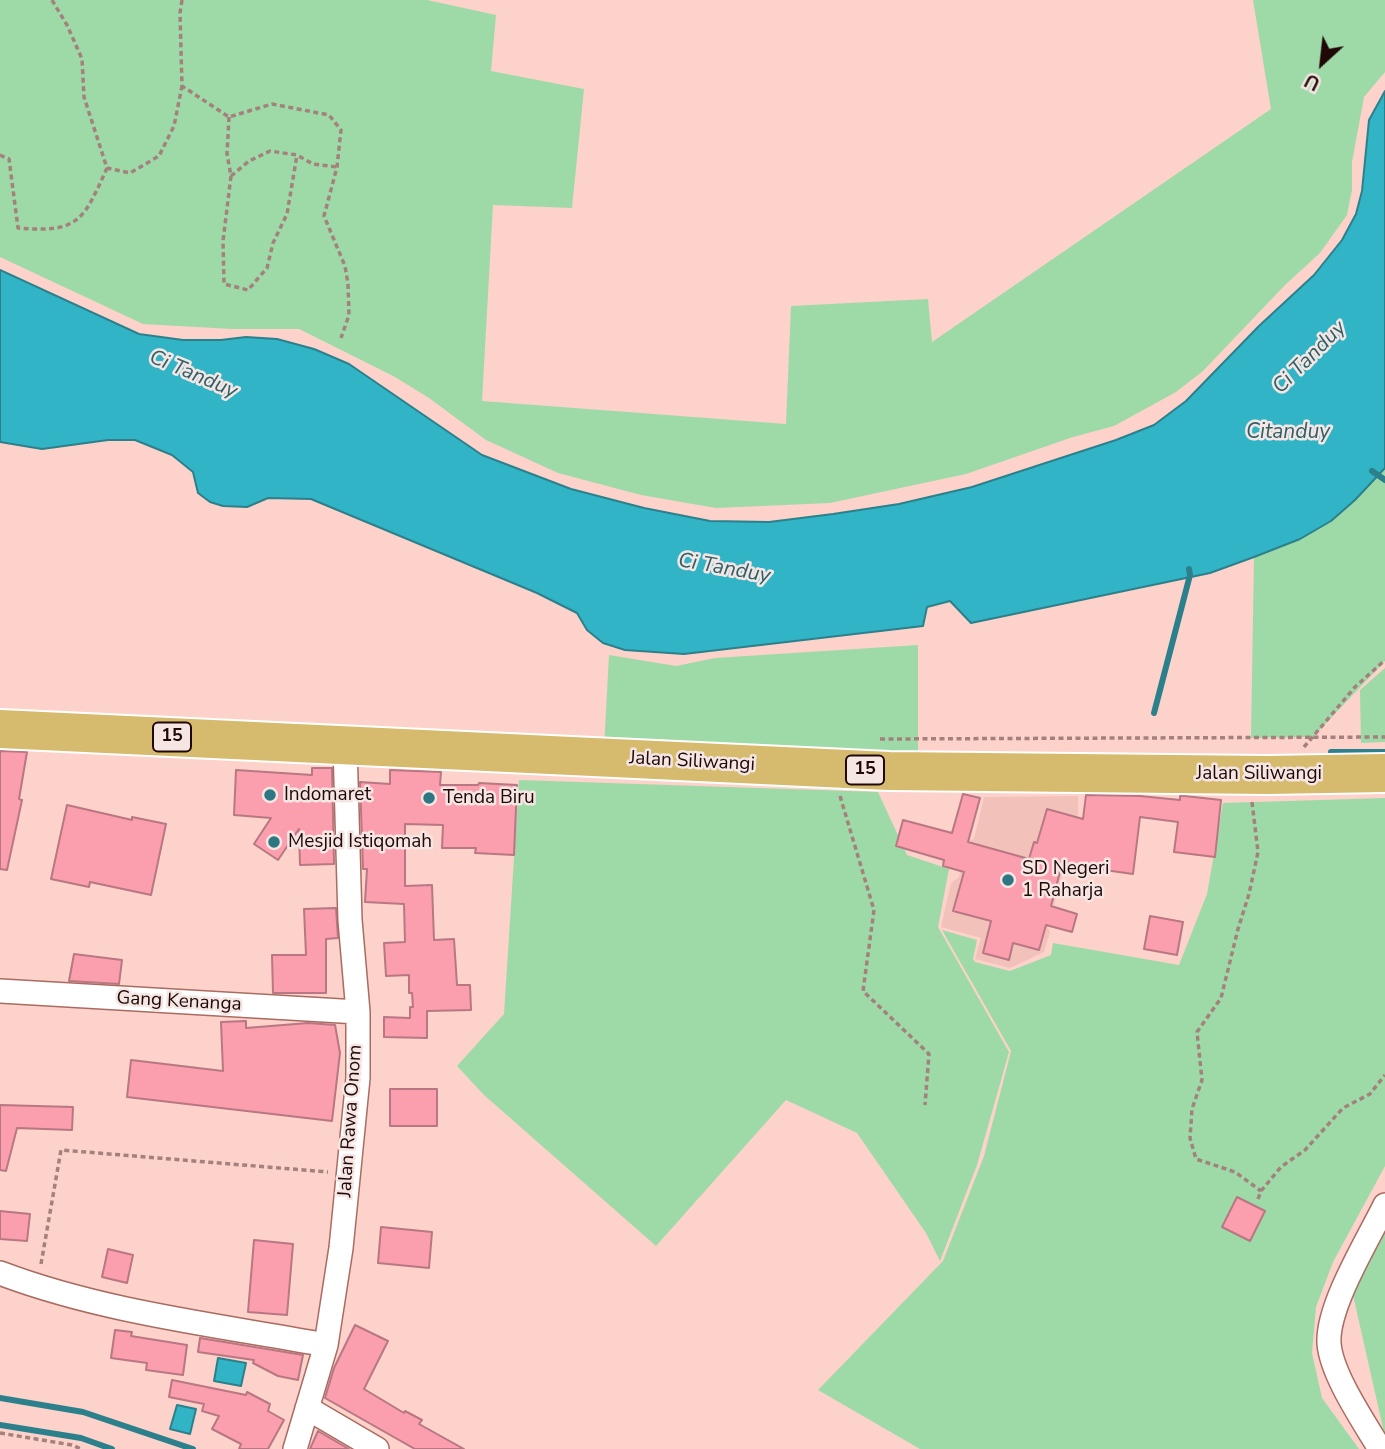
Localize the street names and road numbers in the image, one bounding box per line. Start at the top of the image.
road number: 15 [153,722,191,752]
street label: Jalan Siliwangi [629,747,755,777]
road number: 15 [846,756,884,784]
street label: Jalan Siliwangi [1196,763,1322,785]
street label: Gang Kenanga [116,987,242,1017]
street label: Jalan Rawa Onom [334,1044,368,1198]

